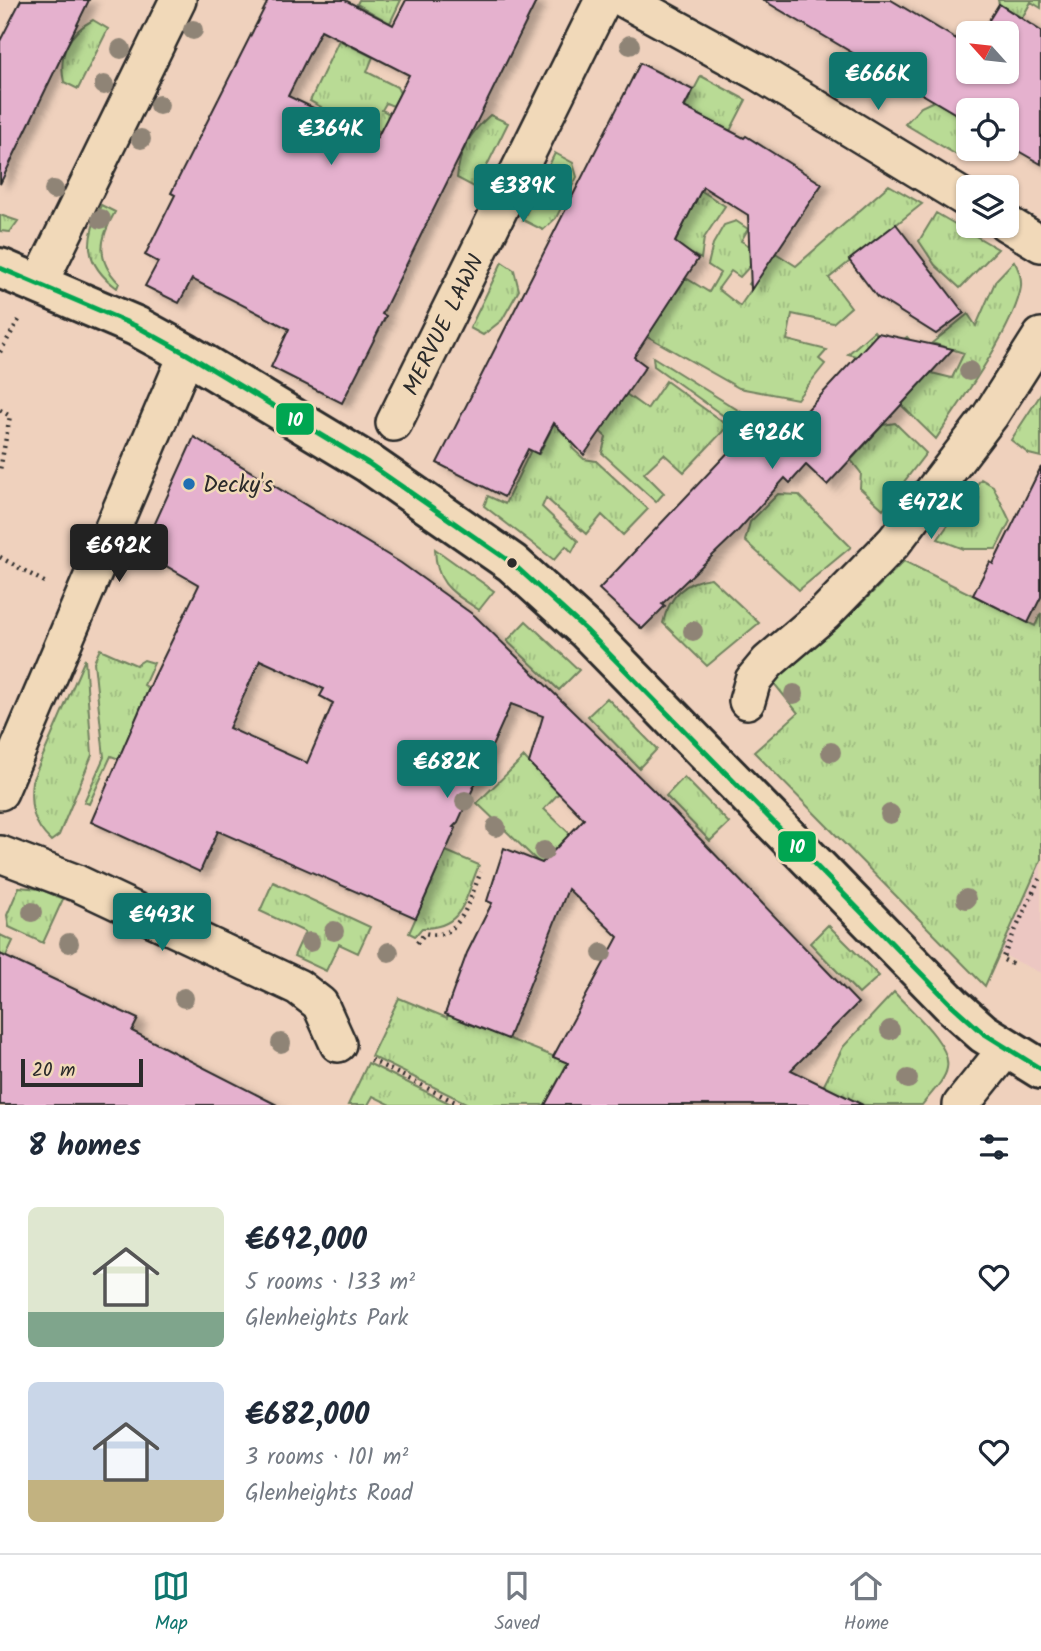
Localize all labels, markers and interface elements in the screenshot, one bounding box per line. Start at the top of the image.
north arrow [956,21,1018,84]
map controls [956,21,1019,238]
pin: €666K [829,52,927,112]
text: €666K [845,57,911,93]
button: locate [956,98,1019,161]
pin: €364K [282,108,380,167]
text: €364K [298,112,364,148]
pin: €389K [474,164,572,224]
text: €389K [490,169,556,205]
button: layers [956,175,1019,238]
street label: MERVUE LAWN [394,248,495,402]
line badge: 10 [275,402,315,436]
text: 10 [287,406,303,436]
pin: €926K [723,412,821,471]
text: €926K [739,416,805,452]
place label: Decky's [203,468,273,504]
marker: Decky's [181,476,197,492]
pin: €472K [882,482,980,541]
text: €472K [898,486,964,522]
pin: €692K [70,524,168,584]
text: €692K [86,529,152,565]
unlabelled marker [505,556,519,570]
pin: €682K [398,740,496,800]
text: €682K [413,745,481,781]
line badge: 10 [777,830,817,863]
text: 10 [789,833,805,863]
pin: €443K [113,894,211,953]
text: €443K [129,898,195,934]
scale bar [21,1056,144,1088]
text: 20 m [32,1056,75,1086]
text: 8 homes [28,1123,141,1171]
icon: filters [975,1128,1013,1166]
text: €692,000 [245,1217,367,1265]
icon: home [84,1235,168,1319]
icon: heart [975,1258,1013,1296]
text: 5 rooms · 133 m² [245,1265,415,1301]
text: Glenheights Park [245,1301,408,1337]
text: €682,000 [245,1392,370,1440]
icon: home [84,1410,168,1494]
icon: heart [975,1433,1013,1471]
text: 3 rooms · 101 m² [245,1440,408,1476]
text: Glenheights Road [245,1476,413,1512]
tab: Map [152,1567,190,1639]
tab: Saved [494,1567,540,1639]
tab: Home [844,1567,889,1639]

